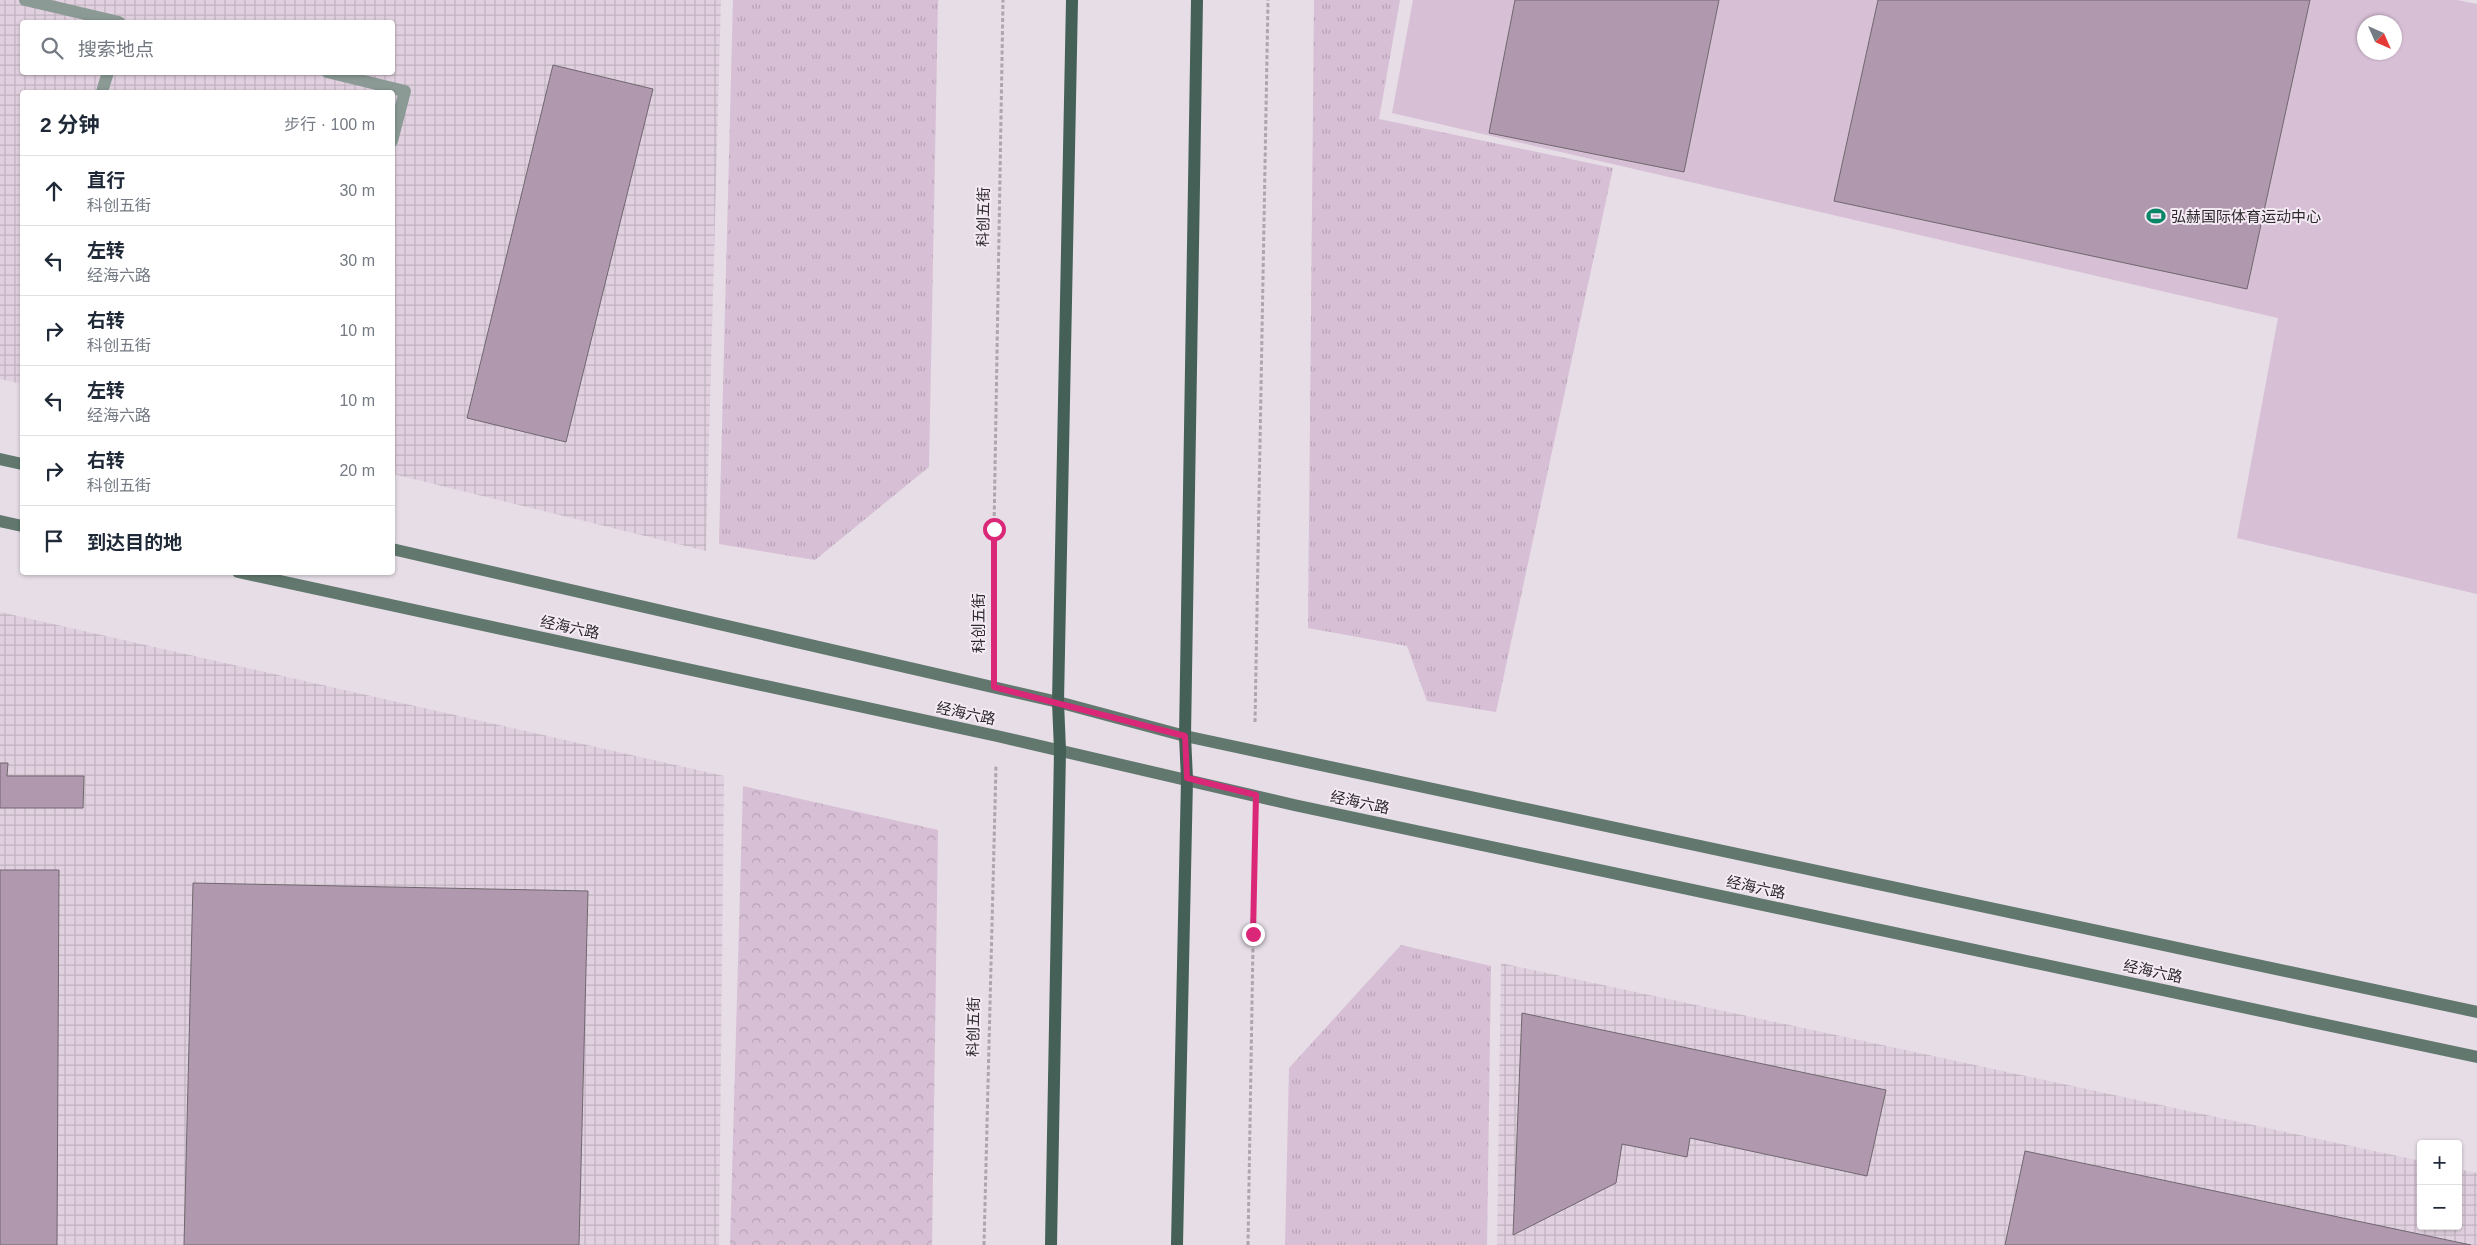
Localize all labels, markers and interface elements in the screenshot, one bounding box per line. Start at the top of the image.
north arrow [2357,15,2402,60]
search box [20,20,395,75]
icon: search [38,34,66,62]
text: 搜索地点 [78,39,154,60]
text: 2 分钟 [40,113,100,136]
text: 步行 · 100 m [284,116,375,133]
text: 直行 [87,170,125,191]
icon: ahead [40,177,68,205]
text: 30 m [339,182,375,199]
street label: 科创五街 [974,187,992,247]
text: 科创五街 [87,197,151,214]
sports icon: 弘赫国际体育运动中心 [2145,205,2167,227]
place label: 弘赫国际体育运动中心 [2171,208,2321,225]
text: 左转 [87,240,125,261]
icon: left [40,247,68,275]
text: 30 m [339,252,375,269]
text: 经海六路 [87,267,151,284]
text: 右转 [87,310,125,331]
icon: right [40,317,68,345]
text: 10 m [339,322,375,339]
text: 科创五街 [87,337,151,354]
text: 左转 [87,380,125,401]
icon: left [40,387,68,415]
text: 10 m [339,392,375,409]
text: 经海六路 [87,407,151,424]
text: 右转 [87,450,125,471]
icon: right [40,457,68,485]
text: 20 m [339,462,375,479]
text: 科创五街 [87,477,151,494]
route start [983,518,1006,541]
icon: arrive [40,527,68,555]
text: 到达目的地 [87,532,182,553]
street label: 科创五街 [970,593,987,653]
street label: 经海六路 [539,612,601,642]
street label: 经海六路 [935,698,997,728]
street label: 经海六路 [1329,787,1391,817]
street label: 经海六路 [1725,872,1787,902]
route end [1242,923,1265,946]
street label: 经海六路 [2122,956,2184,986]
street label: 科创五街 [964,997,982,1057]
map controls [2417,1140,2462,1230]
button: + [2417,1140,2462,1185]
button: − [2417,1185,2462,1230]

